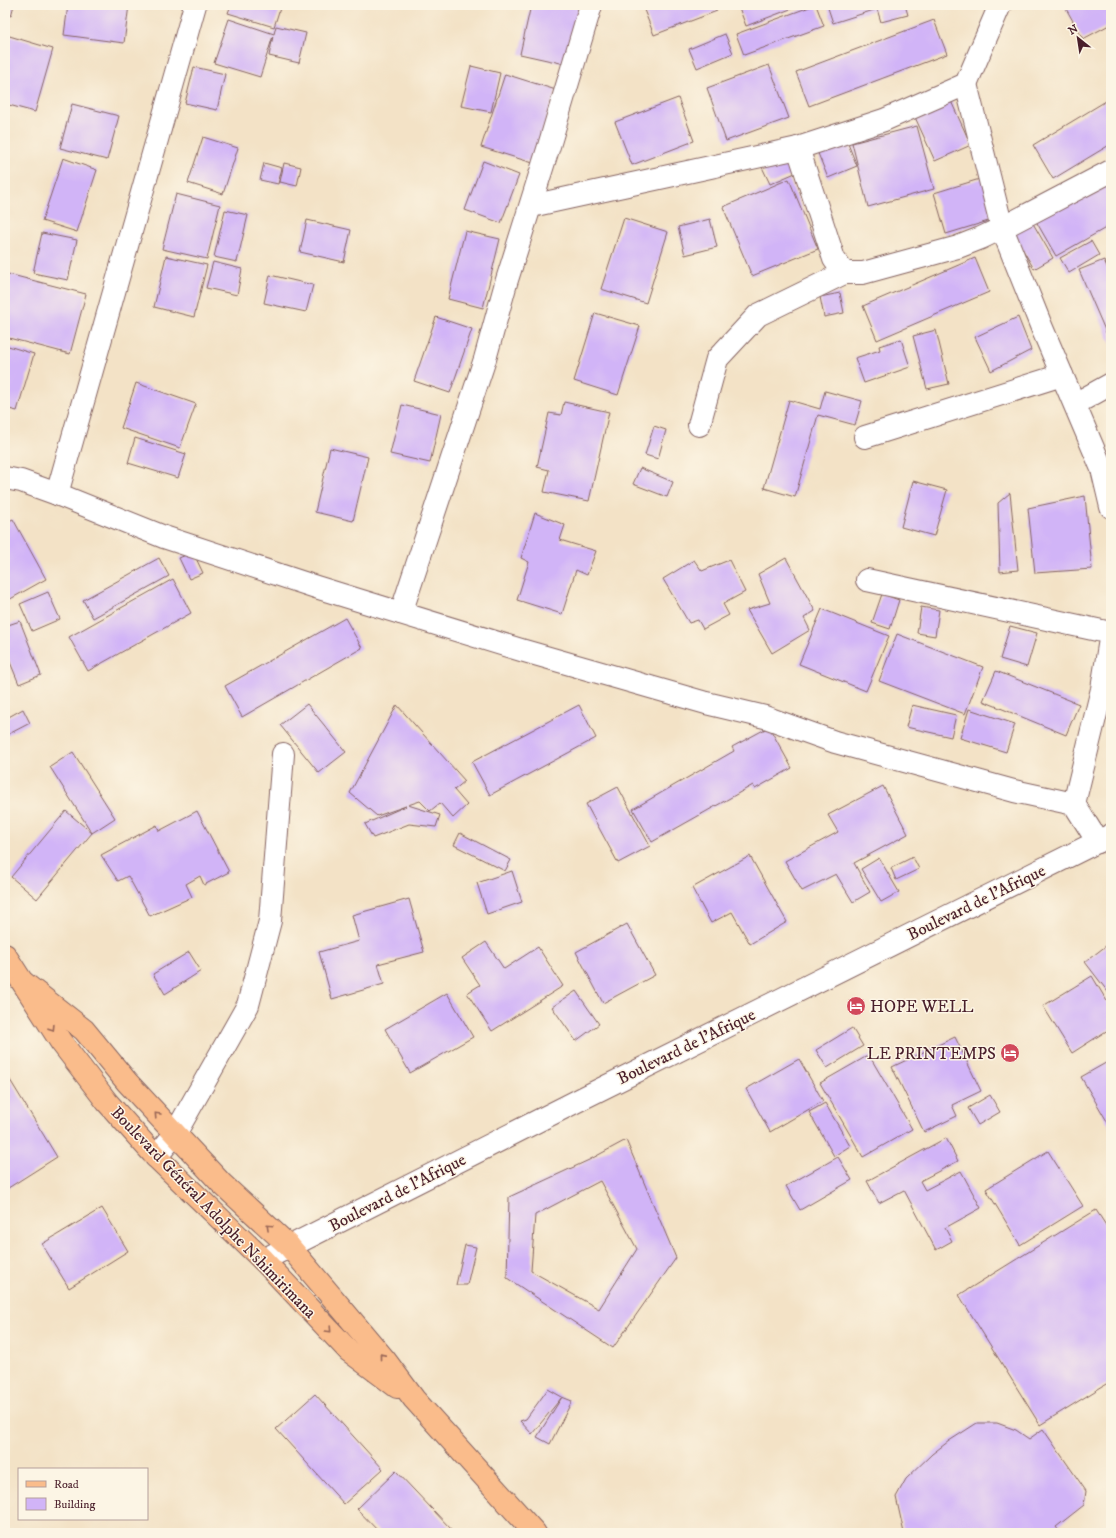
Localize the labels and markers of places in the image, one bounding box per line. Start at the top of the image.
hotel icon: HOPE WELL [845,995,867,1017]
place label: HOPE WELL [870,996,974,1018]
hotel icon: LE PRINTEMPS [999,1042,1021,1064]
place label: LE PRINTEMPS [867,1043,996,1065]

